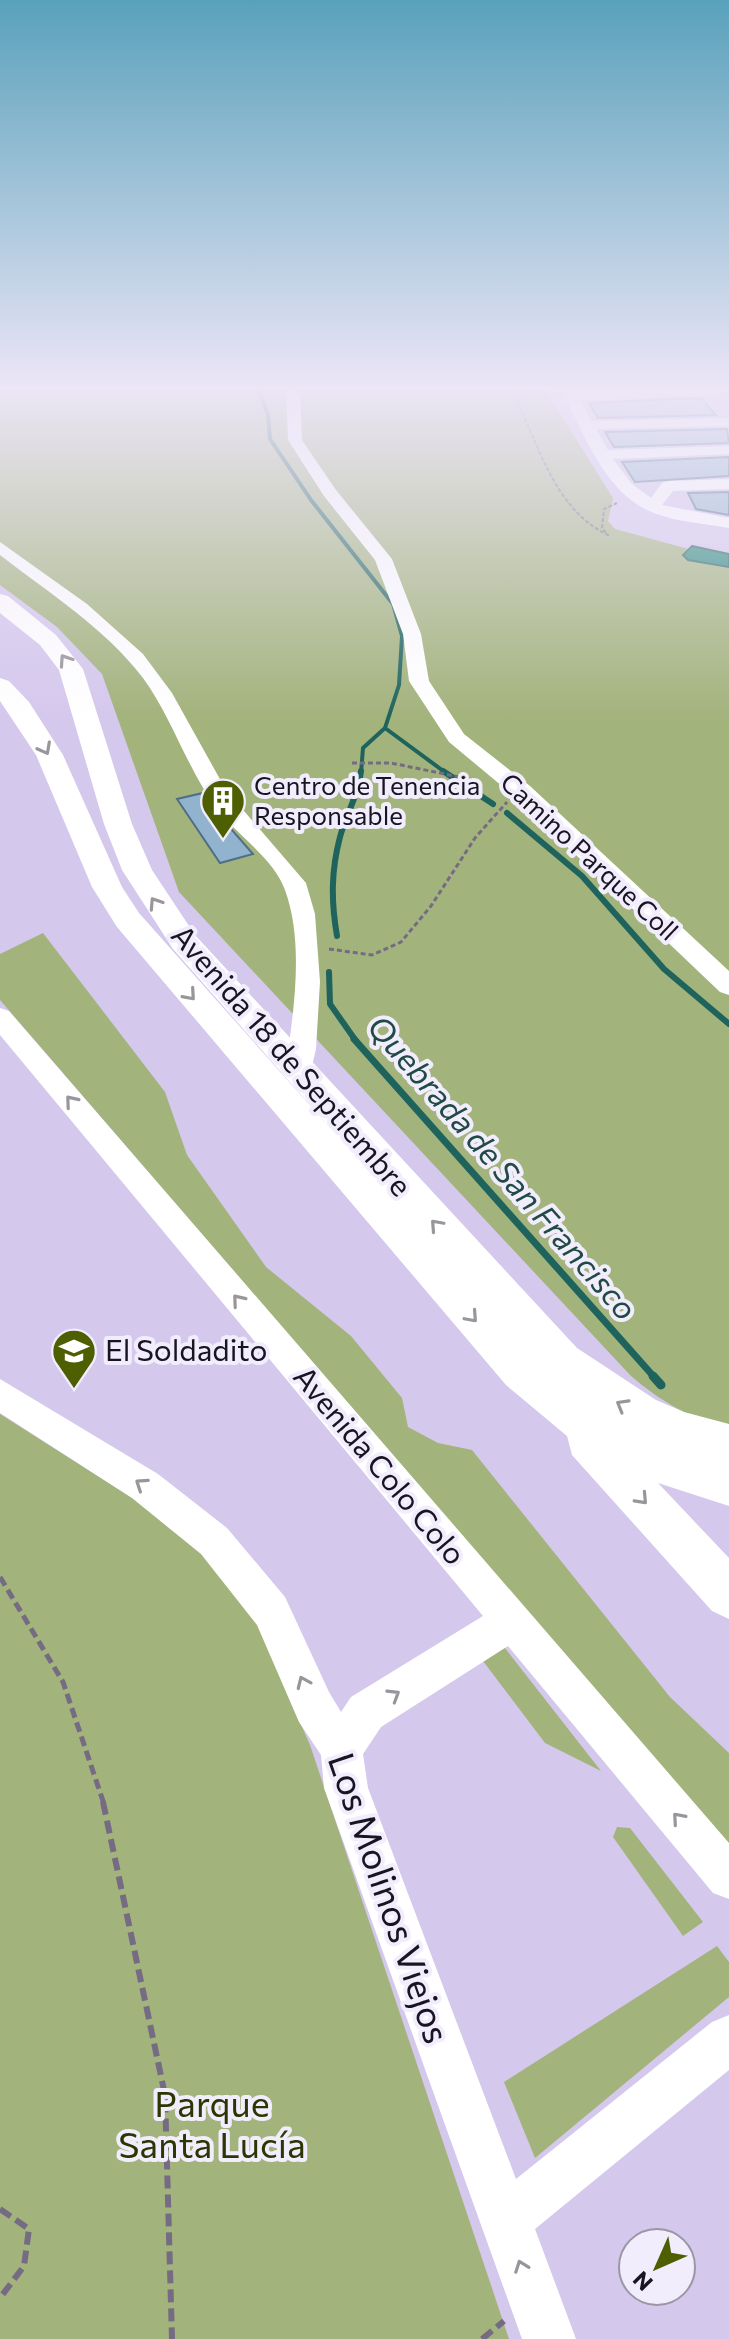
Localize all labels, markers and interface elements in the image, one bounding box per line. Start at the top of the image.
one-way arrow [60,655,75,669]
one-way arrow [35,740,50,755]
street label: Camino Parque Coll [495,766,685,946]
place label: Centro de Tenencia Responsable [254,769,480,830]
building icon: Centro de Tenencia Responsable [199,777,247,840]
one-way arrow [150,897,165,911]
street label: Avenida 18 de Septiembre [165,916,421,1203]
one-way arrow [180,986,194,1001]
water label: Quebrada de San Francisco [360,1006,647,1327]
one-way arrow [66,1095,81,1110]
one-way arrow [431,1220,446,1234]
one-way arrow [233,1294,248,1309]
one-way arrow [462,1307,477,1322]
school or university icon: El Soldadito [50,1327,98,1390]
place label: El Soldadito [105,1330,267,1367]
street label: Avenida Colo Colo [287,1358,475,1571]
one-way arrow [616,1399,631,1415]
one-way arrow [136,1479,150,1494]
one-way arrow [632,1489,646,1504]
one-way arrow [296,1676,312,1690]
one-way arrow [386,1689,400,1704]
street label: Los Molinos Viejos [321,1746,461,2048]
one-way arrow [673,1813,688,1828]
park label: Parque Santa Lucía [118,2080,306,2165]
north arrow [617,2227,697,2307]
one-way arrow [514,2260,531,2274]
text: N [627,2266,658,2297]

